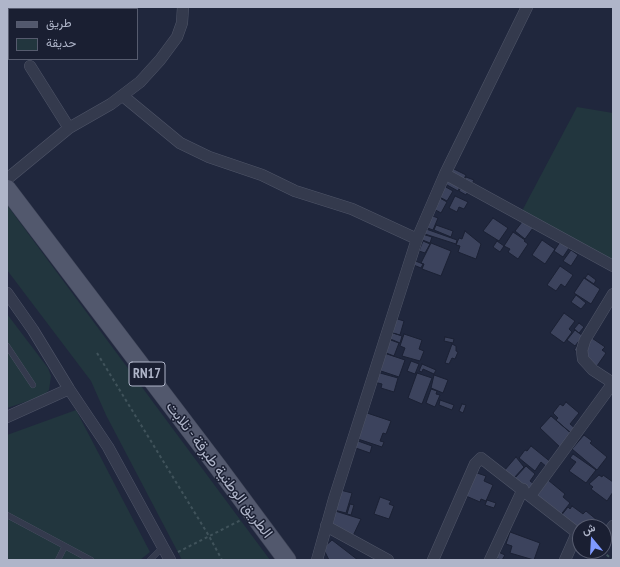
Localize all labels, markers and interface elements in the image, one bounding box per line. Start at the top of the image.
legend [8,8,138,60]
text: طريق [46,15,71,30]
text: حديقة [46,35,76,50]
road number: RN17 [129,362,165,386]
street label: الطريق الوطنية طبرقة - تلابت [162,398,276,542]
north arrow [572,519,612,559]
text: ش [580,520,597,537]

